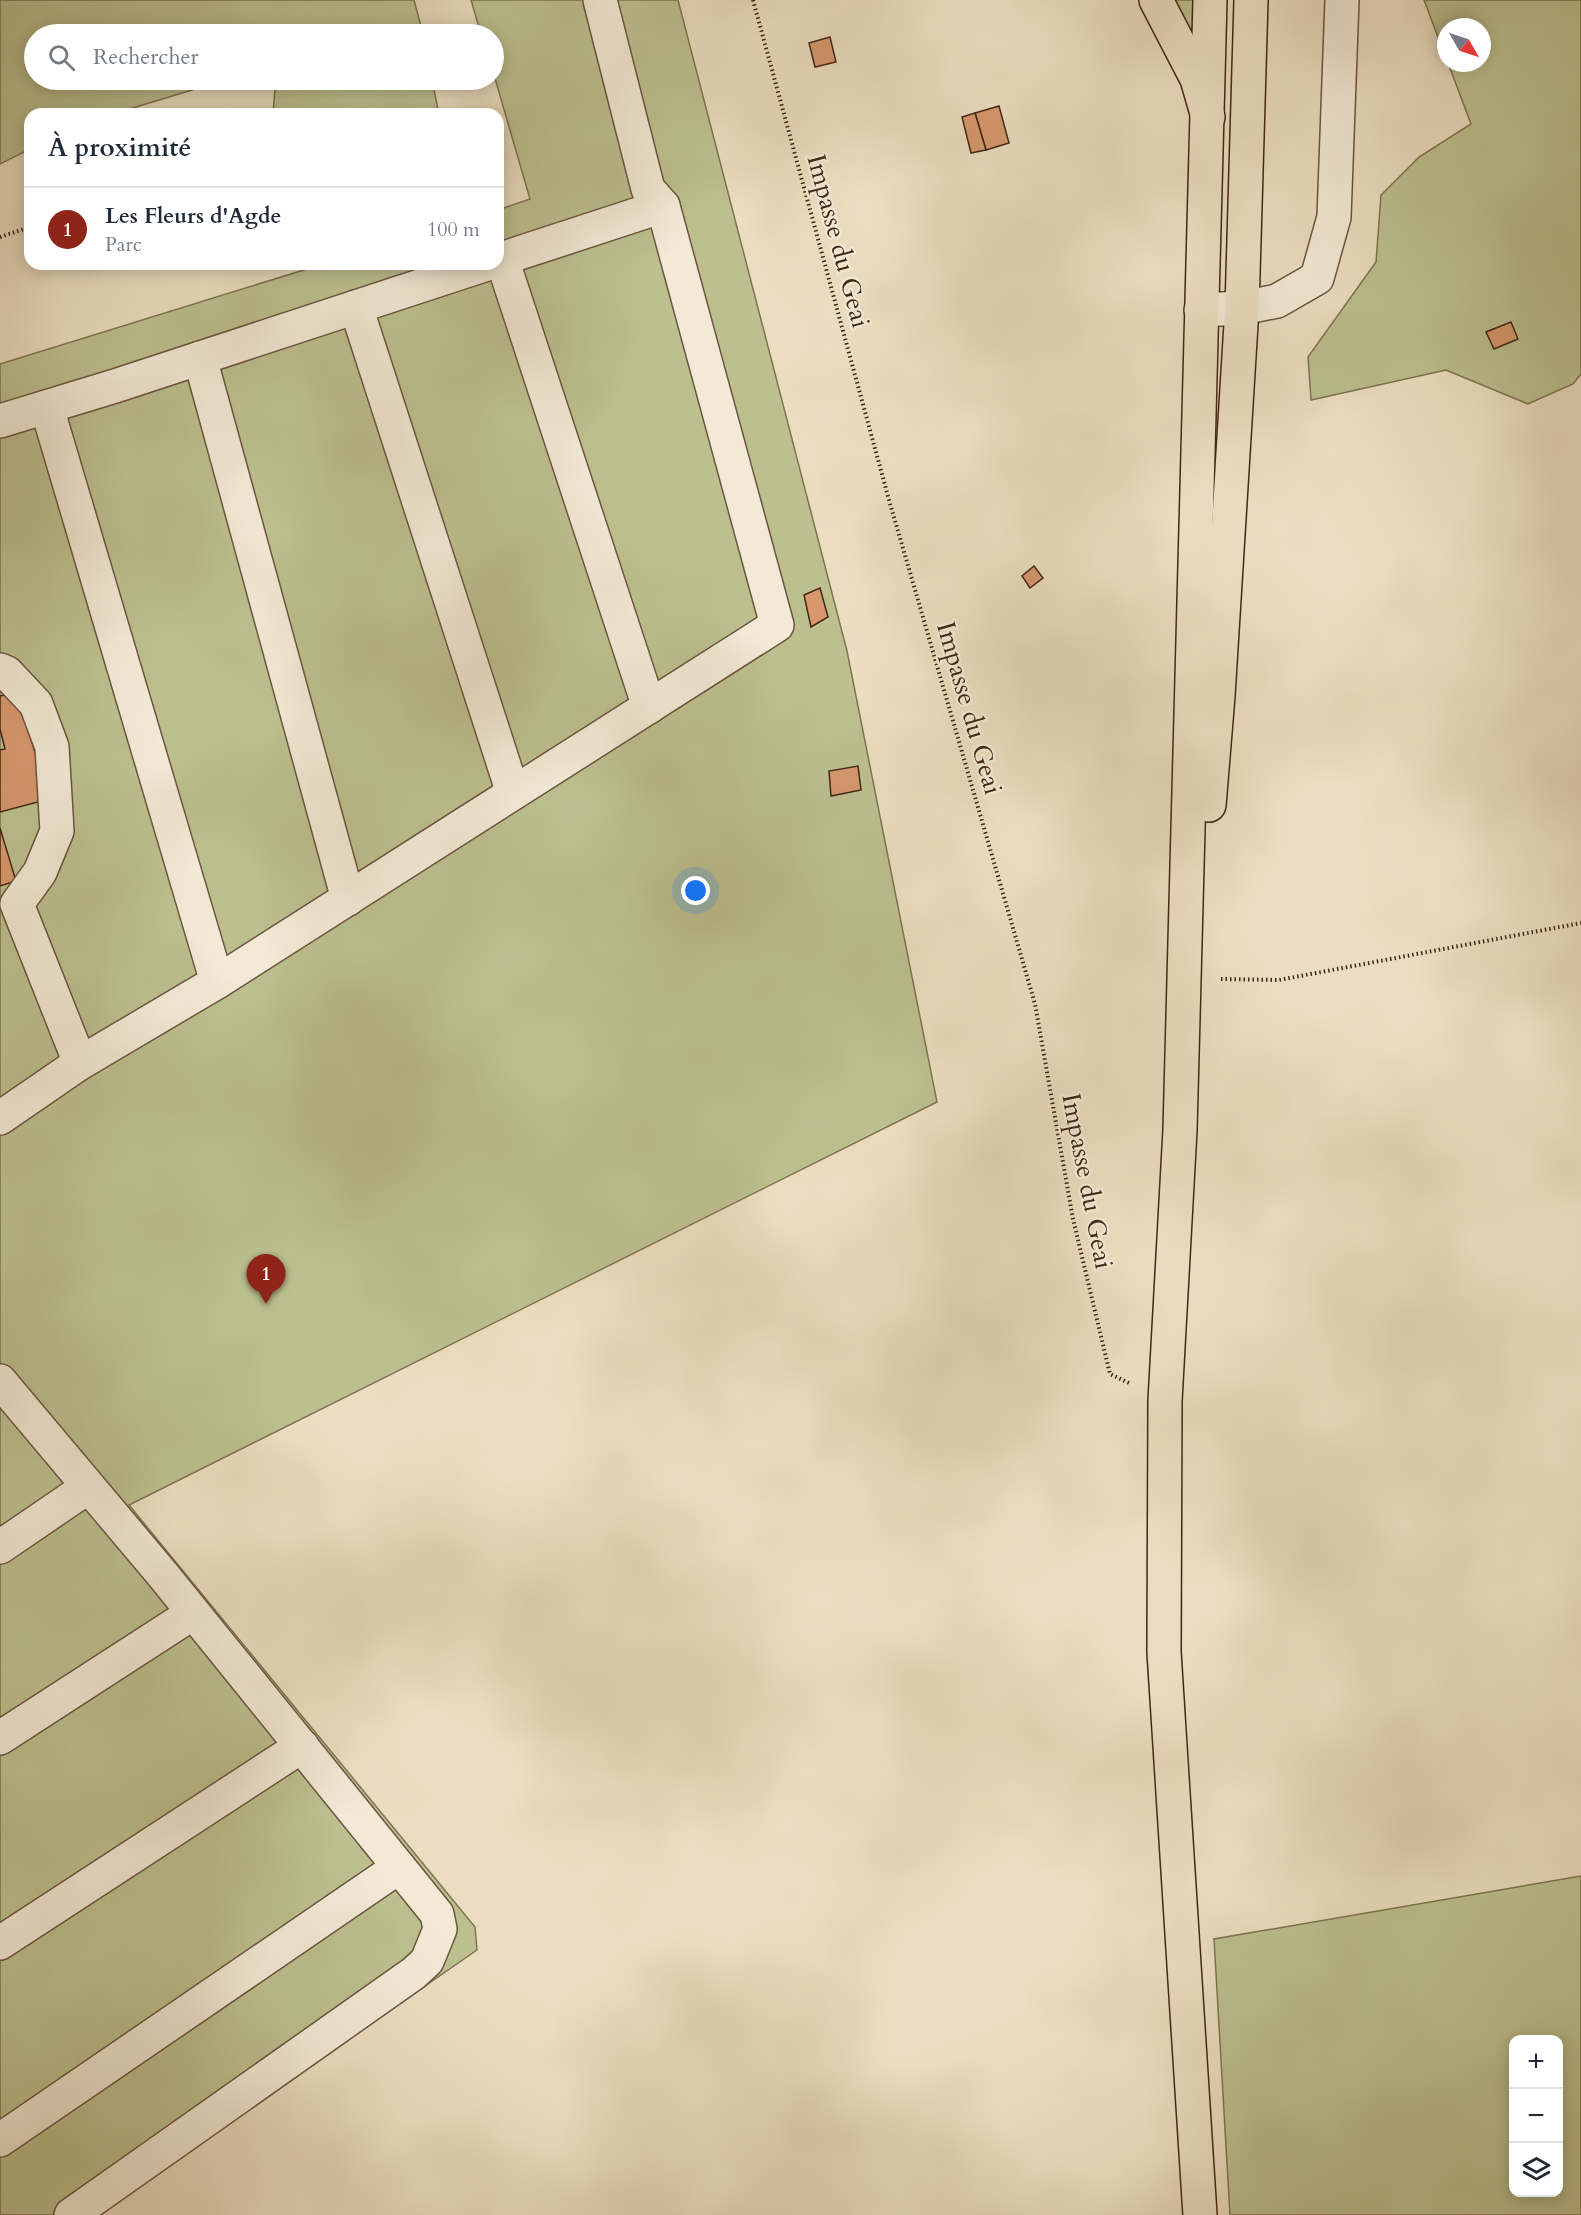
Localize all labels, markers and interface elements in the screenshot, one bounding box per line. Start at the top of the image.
north arrow [1437,18,1491,72]
search box [24,24,504,90]
icon: search [45,41,78,74]
text: Rechercher [93,42,198,72]
text: À proximité [48,130,191,165]
street label: Impasse du Geai [799,151,878,332]
text: Les Fleurs d'Agde [105,201,281,231]
text: 1 [62,216,73,243]
text: 100 m [427,216,480,243]
text: Parc [105,231,142,258]
street label: Impasse du Geai [928,618,1011,799]
your location [681,876,710,905]
street label: Impasse du Geai [1053,1090,1122,1272]
pin: 1 [246,1254,286,1304]
map controls [1509,2035,1563,2197]
button: + [1509,2035,1563,2089]
button: − [1509,2089,1563,2143]
button: layers [1509,2143,1563,2197]

